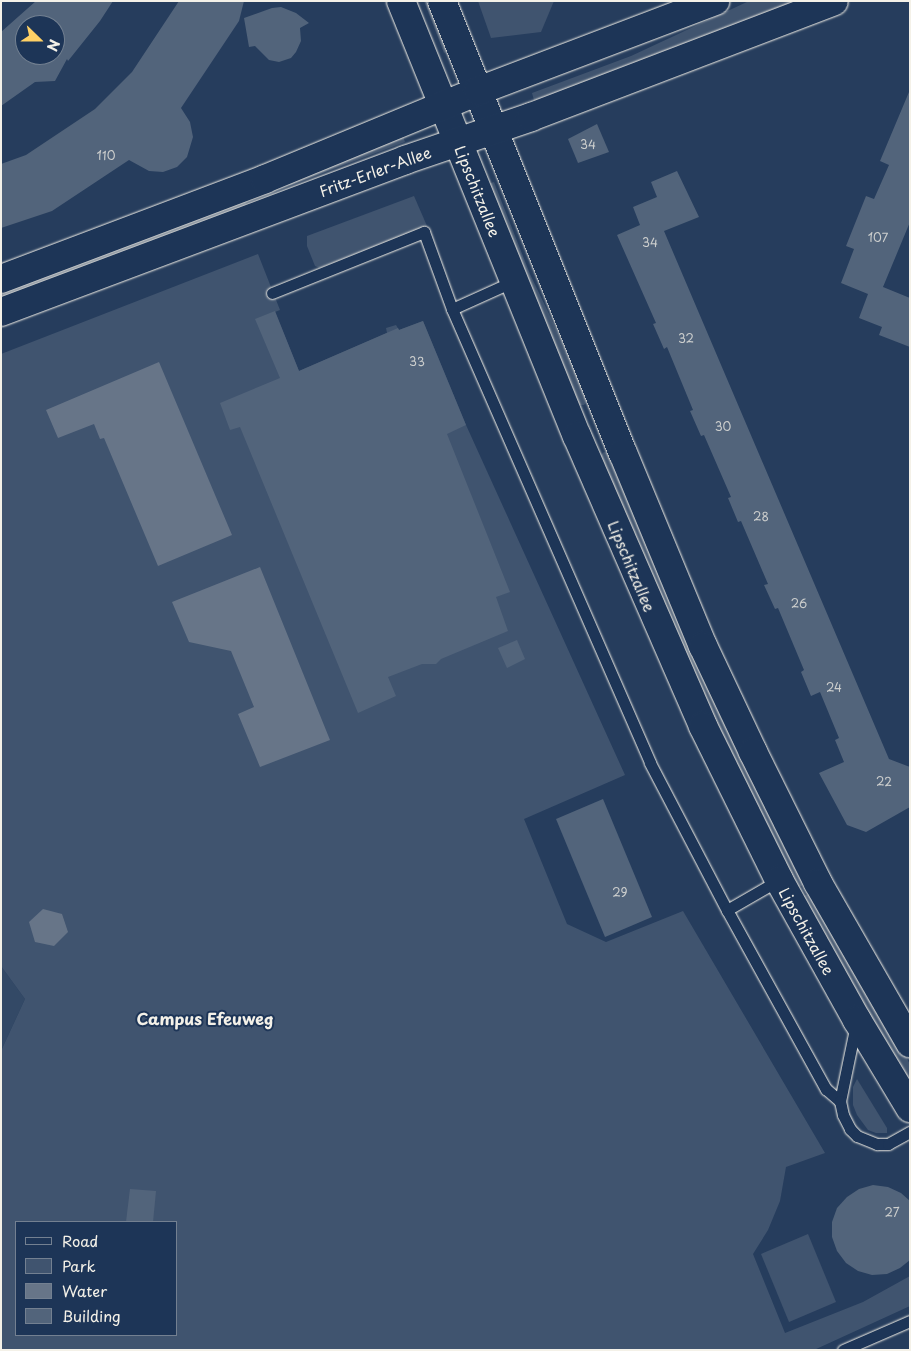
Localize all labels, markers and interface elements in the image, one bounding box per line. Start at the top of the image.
north arrow [15,15,65,65]
text: N [42,36,65,55]
house number: 34 [580,138,596,152]
street label: Fritz-Erler-Allee [317,142,433,200]
street label: Lipschitzallee [452,143,504,239]
house number: 110 [97,149,115,163]
house number: 107 [868,231,888,245]
house number: 34 [642,236,658,250]
house number: 32 [678,332,694,346]
house number: 33 [409,355,425,369]
house number: 30 [715,420,731,434]
house number: 28 [753,510,769,524]
street label: Lipschitzallee [605,518,659,614]
house number: 26 [791,597,807,611]
house number: 24 [826,681,842,695]
house number: 22 [876,775,892,789]
street label: Lipschitzallee [776,884,838,978]
house number: 29 [612,886,628,900]
district label: Campus Efeuweg [136,1008,274,1028]
house number: 27 [885,1206,899,1220]
legend [15,1221,178,1336]
text: Road [62,1229,98,1252]
text: Park [62,1254,96,1277]
text: Water [62,1279,107,1302]
text: Building [62,1304,121,1327]

